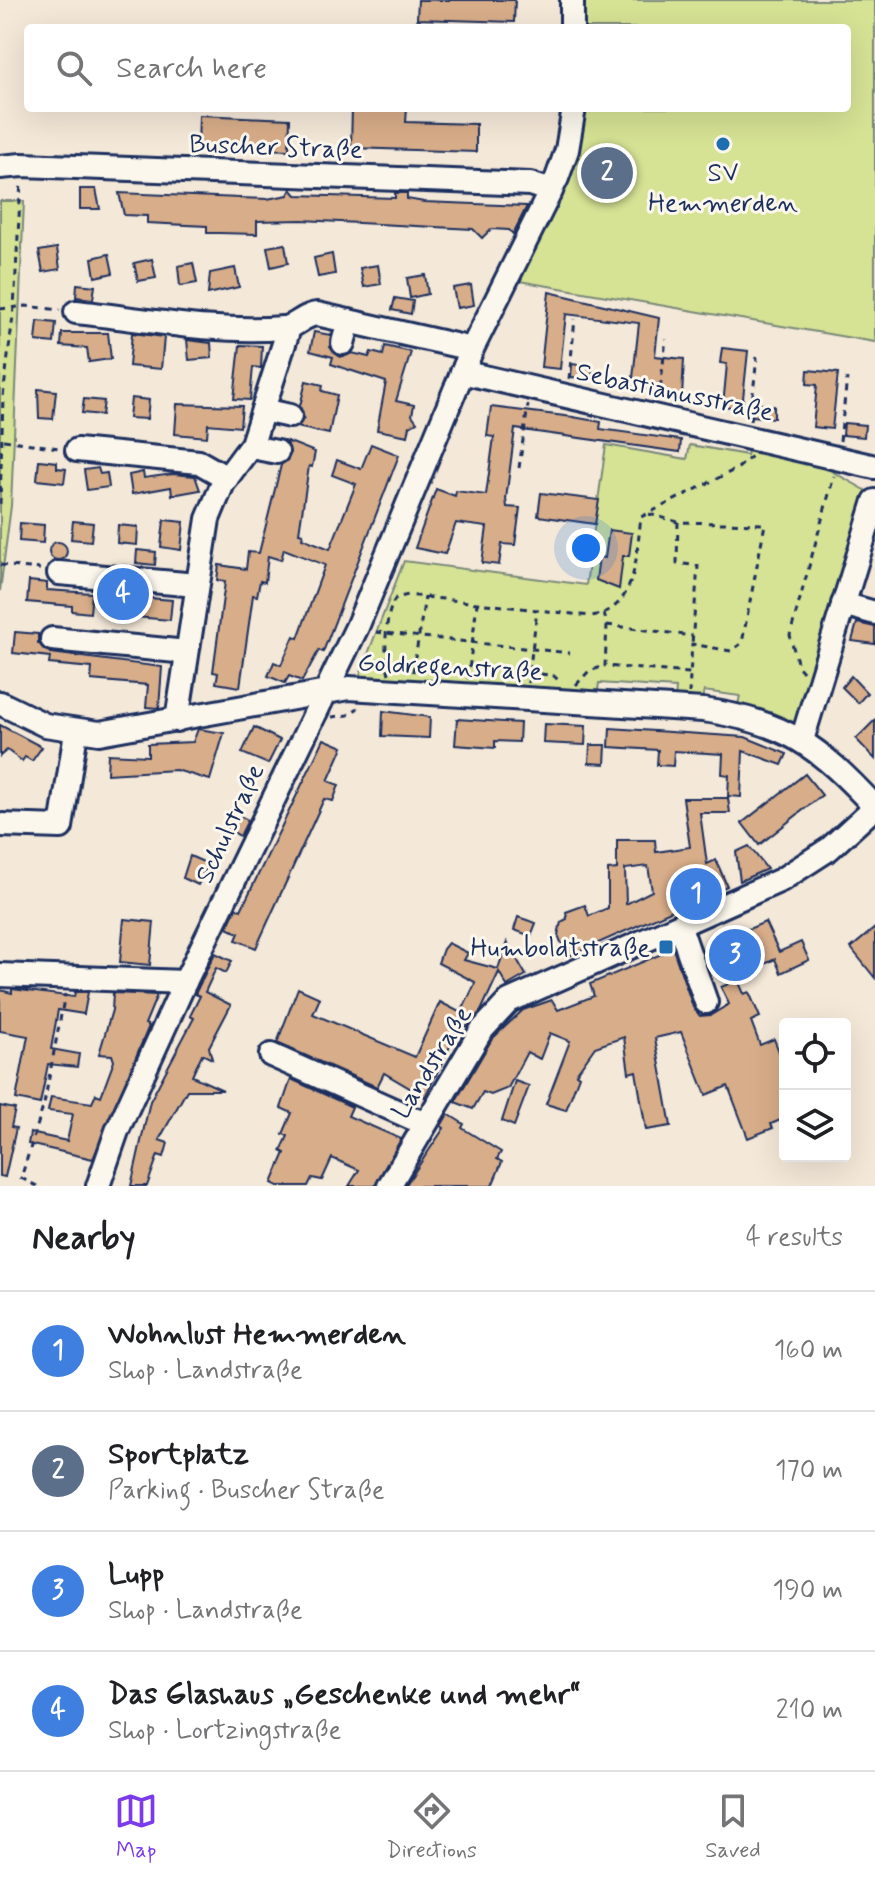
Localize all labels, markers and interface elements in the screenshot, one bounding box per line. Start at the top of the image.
search box [24,24,851,112]
icon: search [52,46,96,90]
text: Search here [116,49,267,88]
street label: Buscher Straße [189,128,363,168]
marker: SV Hemmerden [714,135,732,153]
pin: 2 [581,143,633,203]
place label: SV Hemmerden [648,157,798,221]
street label: Sebastianusstraße [573,355,776,430]
your location [566,528,606,568]
pin: 4 [97,564,149,624]
street label: Goldregenstraße [356,646,543,693]
street label: Schulstraße [188,758,273,889]
pin: 1 [670,864,722,924]
pin: 3 [709,925,761,985]
place label: Humboldtstraße [471,932,650,966]
marker: Humboldtstraße [657,938,675,956]
street label: Landstraße [385,1000,481,1126]
map controls [779,1018,851,1162]
button: locate [779,1018,851,1090]
button: layers [779,1090,851,1162]
text: Nearby [32,1216,136,1261]
text: 4 results [746,1221,843,1255]
text: Wohnlust Hemmerden [108,1315,406,1354]
text: 1 [52,1334,64,1368]
text: 160 m [774,1334,843,1368]
text: Shop · Landstraße [108,1354,303,1388]
text: Sportplatz [108,1435,249,1474]
text: 2 [52,1454,64,1488]
text: 170 m [775,1454,843,1488]
text: Parking · Buscher Straße [108,1474,384,1508]
text: Lupp [108,1555,164,1594]
text: 3 [52,1574,64,1608]
text: 190 m [773,1574,843,1608]
text: Shop · Landstraße [108,1594,303,1628]
text: Das Glashaus „Geschenke und mehr“ [108,1675,581,1714]
text: 4 [50,1694,66,1728]
text: 210 m [776,1694,843,1728]
text: Shop · Lortzingstraße [108,1714,341,1748]
tab: Map [114,1789,158,1865]
tab: Directions [386,1789,477,1865]
tab: Saved [705,1789,761,1865]

